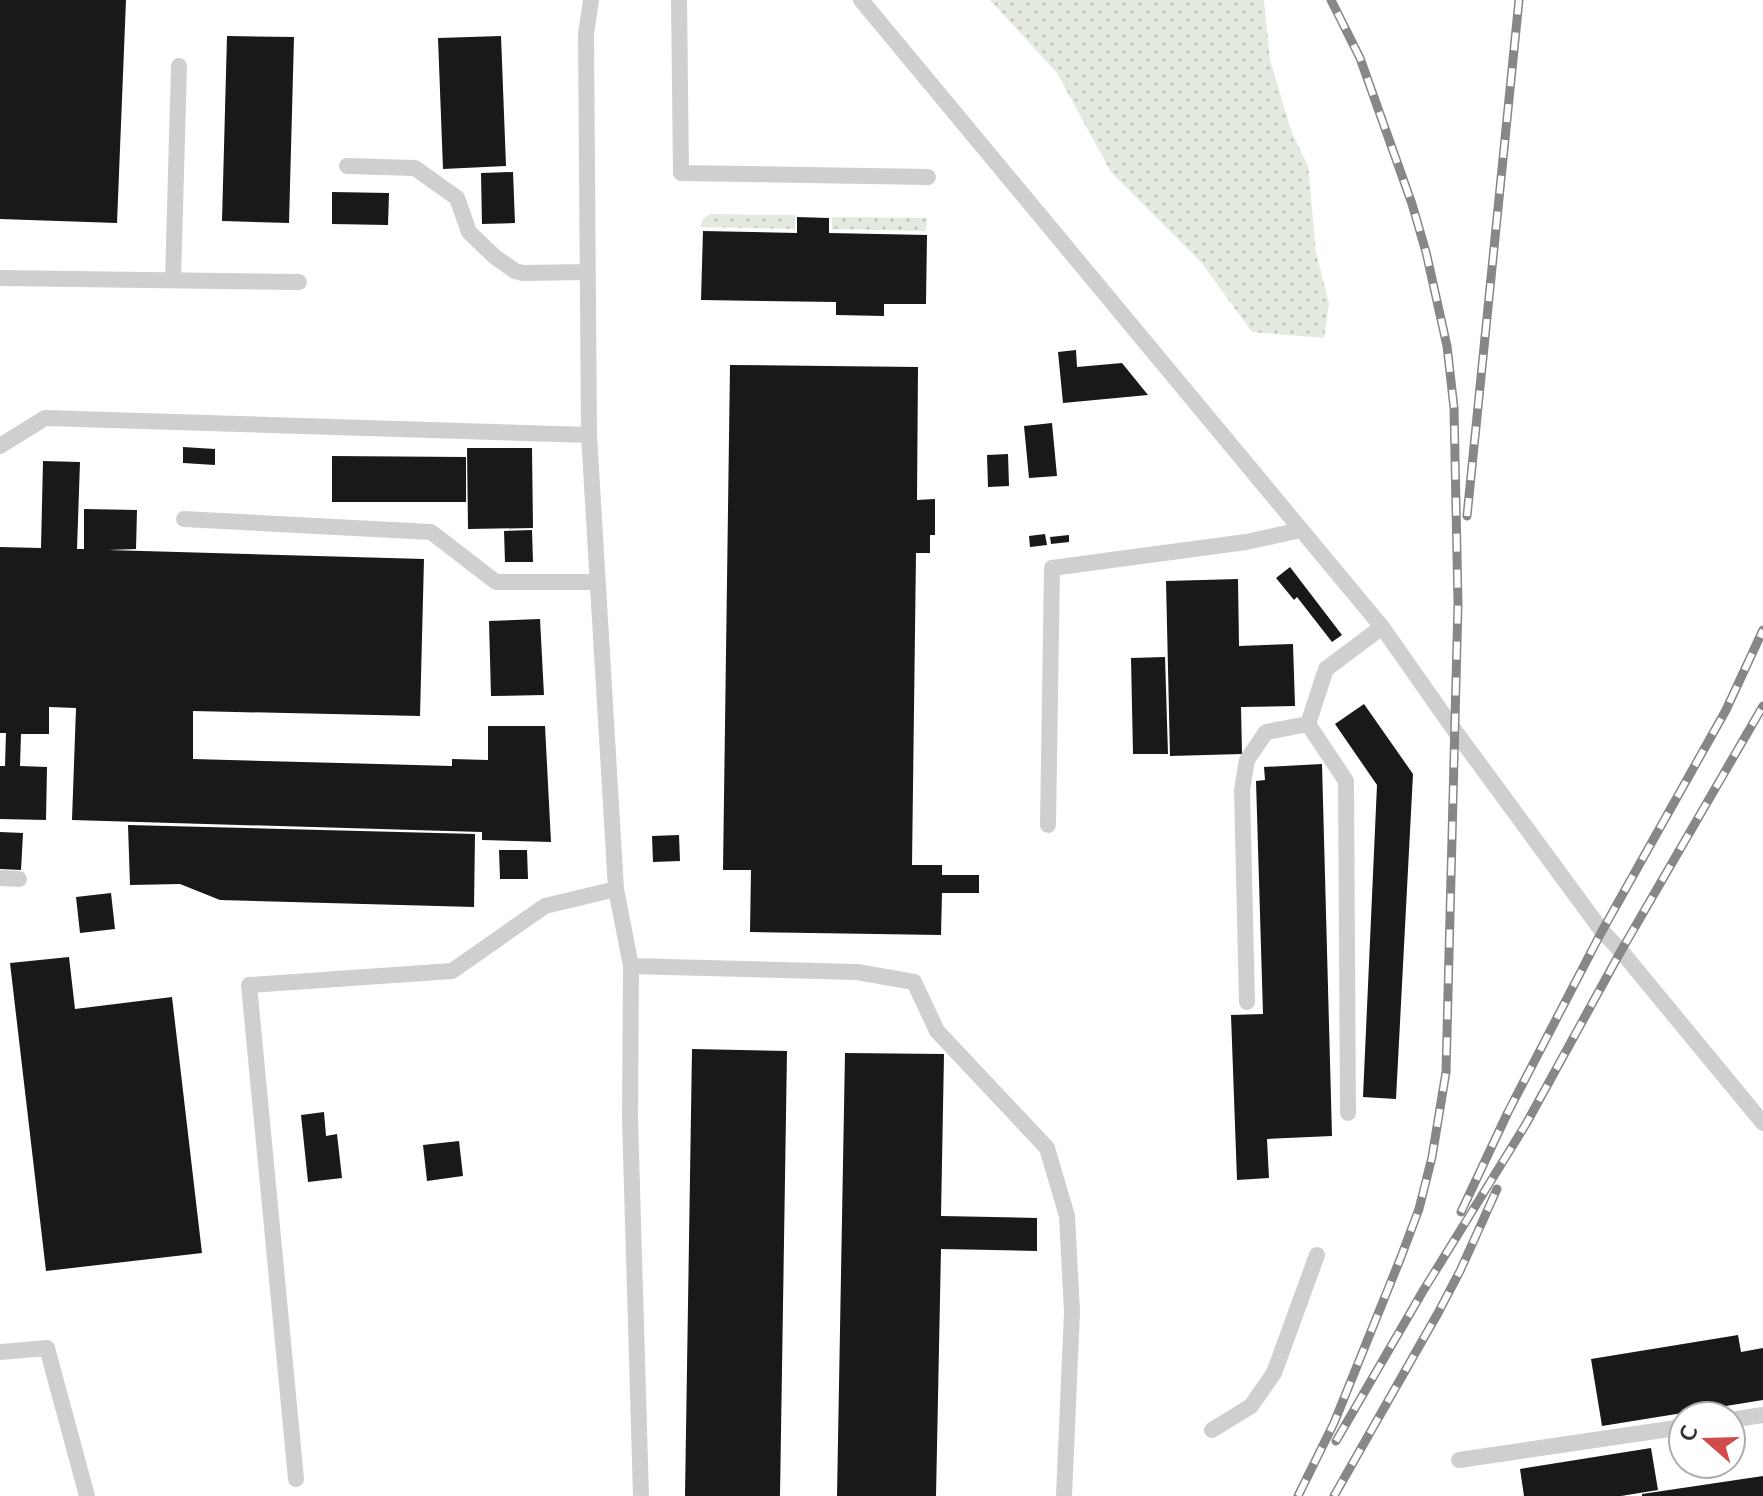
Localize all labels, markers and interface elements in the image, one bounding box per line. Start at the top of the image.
north arrow [1667,1400,1747,1480]
text: С [1673,1421,1703,1444]

